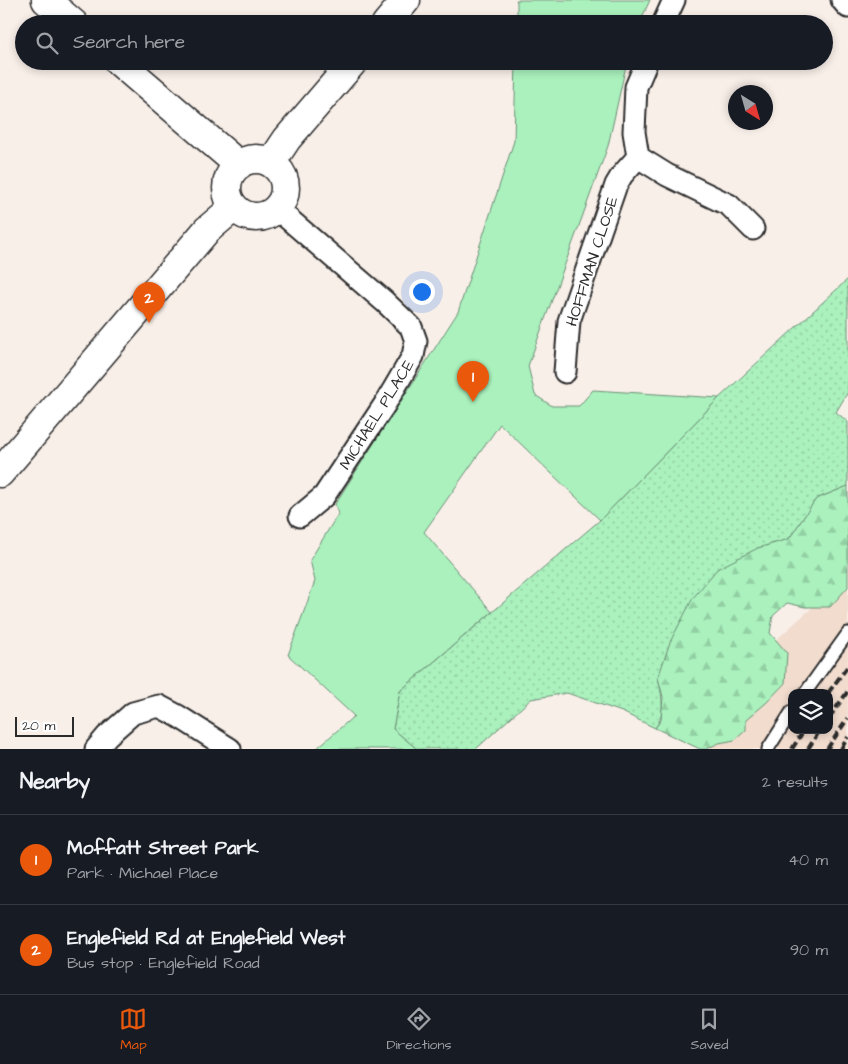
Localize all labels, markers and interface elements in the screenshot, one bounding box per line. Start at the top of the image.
search box [15,15,833,70]
icon: search [33,29,61,57]
text: Search here [73,29,185,56]
north arrow [728,85,773,130]
street label: HOFFMAN CLOSE [561,193,623,329]
your location [409,279,435,305]
pin: 2 [133,282,165,323]
street label: MICHAEL PLACE [334,355,420,474]
pin: 1 [457,361,489,402]
map controls [788,689,833,734]
button: layers [788,689,833,734]
scale bar [15,714,74,737]
text: 20 m [22,716,55,736]
text: Nearby [20,767,90,796]
text: 2 results [762,771,828,793]
text: Moffatt Street Park [67,835,259,862]
text: 1 [35,849,37,871]
text: 40 m [788,849,828,871]
text: Park · Michael Place [67,862,218,884]
text: Englefield Rd at Englefield West [67,925,345,952]
text: 2 [31,939,41,961]
text: 90 m [790,939,828,961]
text: Bus stop · Englefield Road [67,952,260,974]
tab: Map [119,1005,147,1055]
tab: Directions [386,1005,451,1055]
tab: Saved [690,1005,729,1055]

